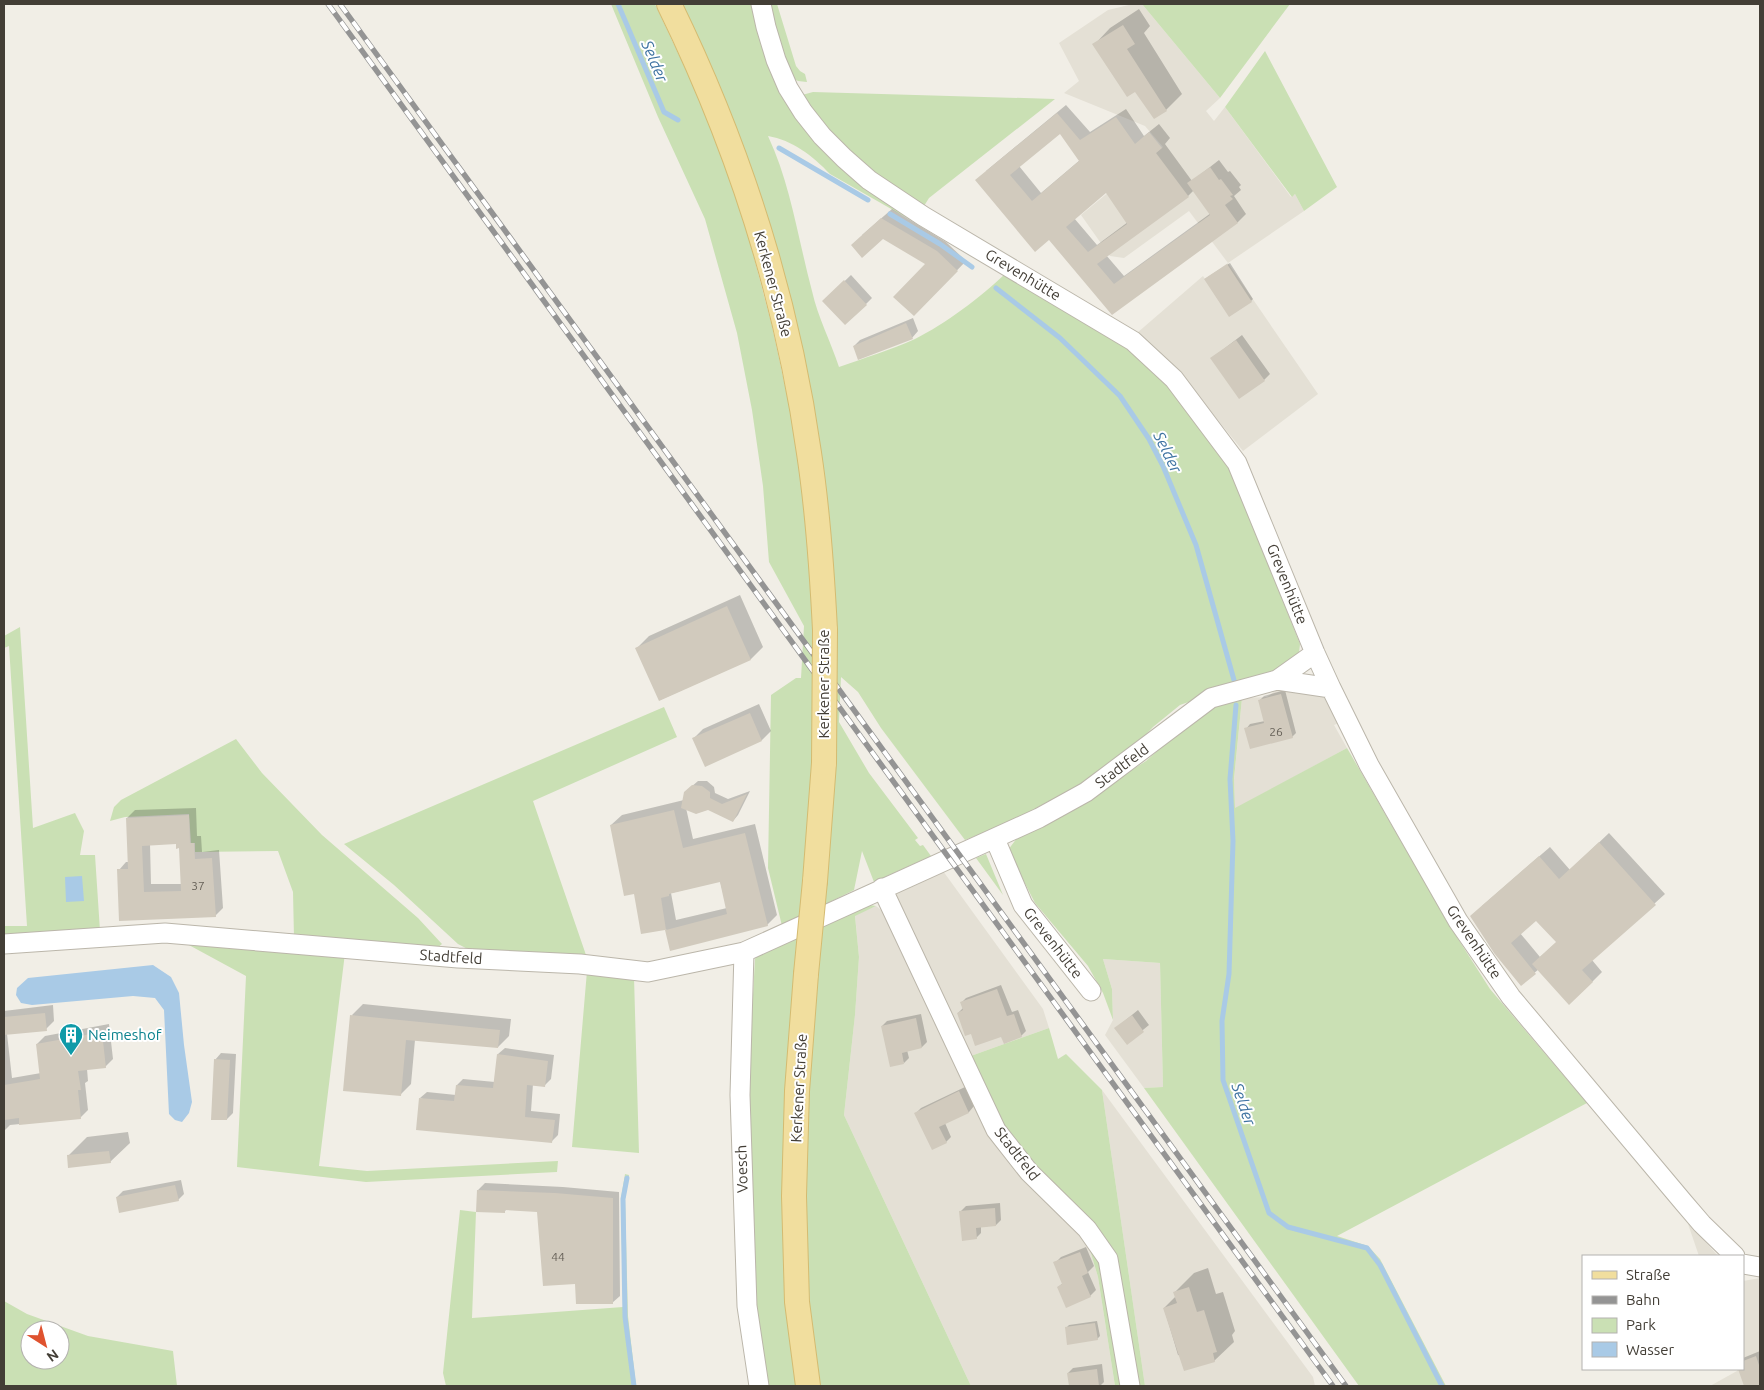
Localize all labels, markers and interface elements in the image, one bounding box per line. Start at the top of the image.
water label: Selder [638,37,672,85]
street label: Kerkener Straße [751,229,796,339]
street label: Grevenhütte [982,245,1064,304]
water label: Selder [1150,428,1186,476]
street label: Grevenhütte [1264,541,1311,626]
street label: Kerkener Straße [815,630,832,738]
house number: 26 [1269,725,1283,738]
street label: Stadtfeld [1092,740,1152,791]
house number: 37 [191,879,205,892]
street label: Grevenhütte [1444,902,1505,982]
street label: Grevenhütte [1020,904,1086,981]
street label: Stadtfeld [419,946,483,967]
building icon: Neimeshof [58,1022,84,1056]
place label: Neimeshof [88,1026,162,1043]
street label: Kerkener Straße [787,1033,810,1143]
water label: Selder [1228,1080,1260,1128]
street label: Stadtfeld [991,1124,1043,1184]
street label: Voesch [732,1145,751,1193]
house number: 44 [551,1250,565,1263]
legend [1582,1255,1744,1370]
text: Straße [1626,1266,1670,1283]
text: Bahn [1626,1291,1660,1308]
text: Park [1626,1316,1656,1333]
north arrow [20,1320,70,1370]
text: Wasser [1626,1341,1675,1358]
text: N [44,1346,62,1365]

